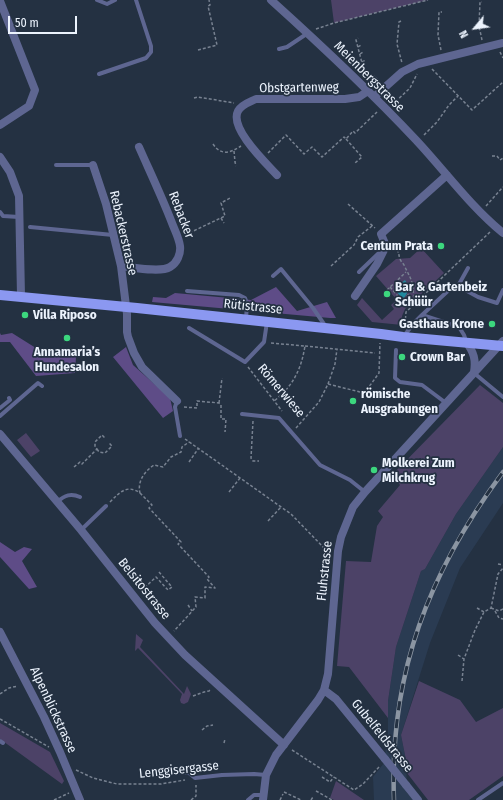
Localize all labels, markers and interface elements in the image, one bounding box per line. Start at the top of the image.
scale bar [10,8,79,34]
north arrow [455,8,495,48]
text: 50 m [15,16,39,30]
text: N [457,28,471,40]
street label: Meienbergstrasse [330,38,408,116]
street label: Obstgartenweg [259,80,339,96]
street label: Rebackerstrasse [106,189,140,277]
street label: Rebacker [165,189,197,241]
place label: Centum Prata [361,238,433,254]
marker: Centum Prata [436,241,446,251]
place label: Bar & Gartenbeiz Schüür [395,279,487,310]
marker: Bar & Gartenbeiz Schüür [382,289,392,299]
street label: Rütistrasse [223,296,283,318]
place label: Villa Riposo [33,307,97,323]
marker: Villa Riposo [20,310,30,320]
place label: Gasthaus Krone [399,316,484,332]
marker: Gasthaus Krone [487,319,497,329]
marker: Annamaria’s Hundesalon [62,333,72,343]
place label: Annamaria’s Hundesalon [34,344,100,375]
place label: Crown Bar [410,349,465,365]
marker: Crown Bar [397,352,407,362]
street label: Römerwiese [254,361,308,421]
place label: römische Ausgrabungen [361,386,438,417]
marker: römische Ausgrabungen [348,396,358,406]
place label: Molkerei Zum Milchkrug [382,455,455,486]
marker: Molkerei Zum Milchkrug [369,465,379,475]
street label: Fluhstrasse [314,540,336,602]
street label: Belsitostrasse [115,555,173,623]
street label: Alpenblickstrasse [26,664,80,756]
street label: Gubelfeldstrasse [348,696,416,776]
street label: Lenggisergasse [138,758,220,782]

